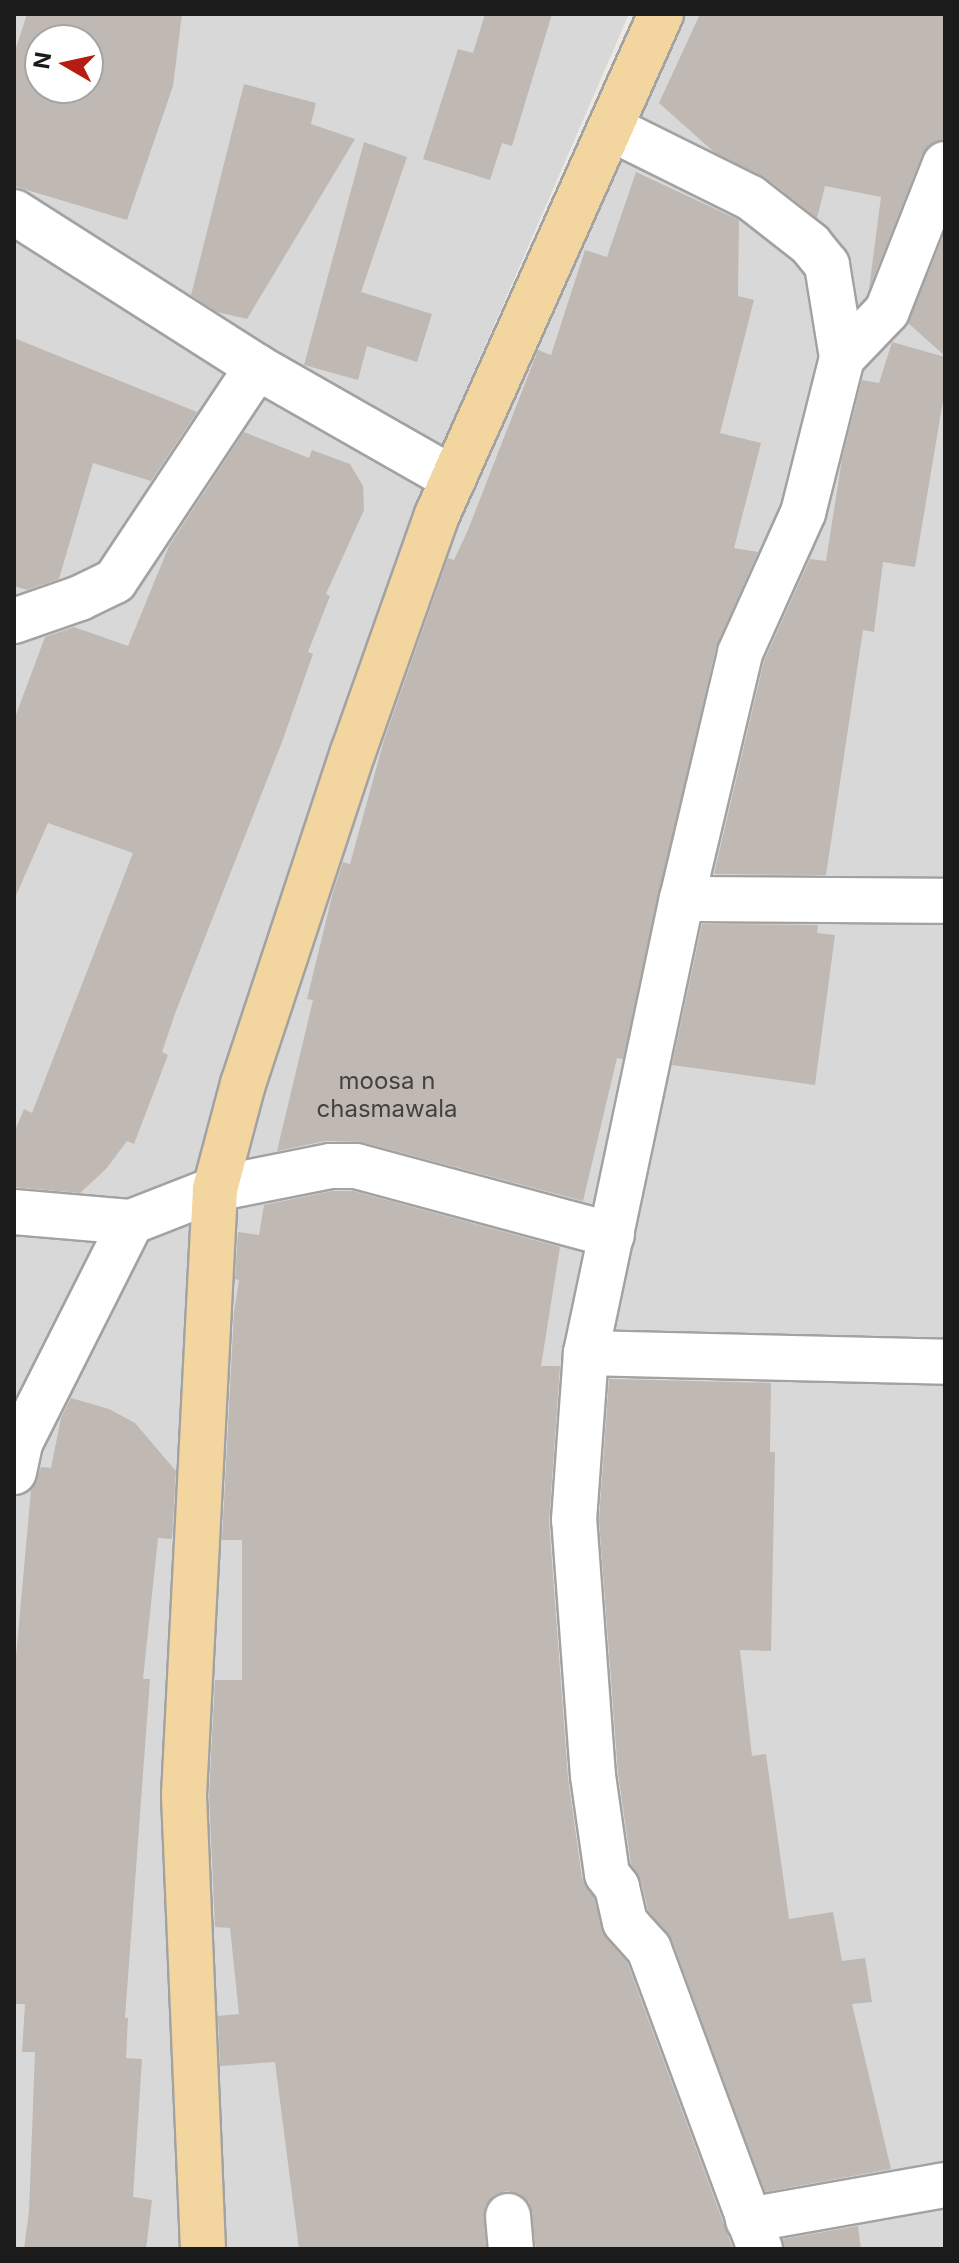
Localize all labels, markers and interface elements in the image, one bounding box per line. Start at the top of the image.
north arrow [24,24,104,104]
text: N [28,50,56,71]
house number: moosa n chasmawala [317,1067,457,1123]

